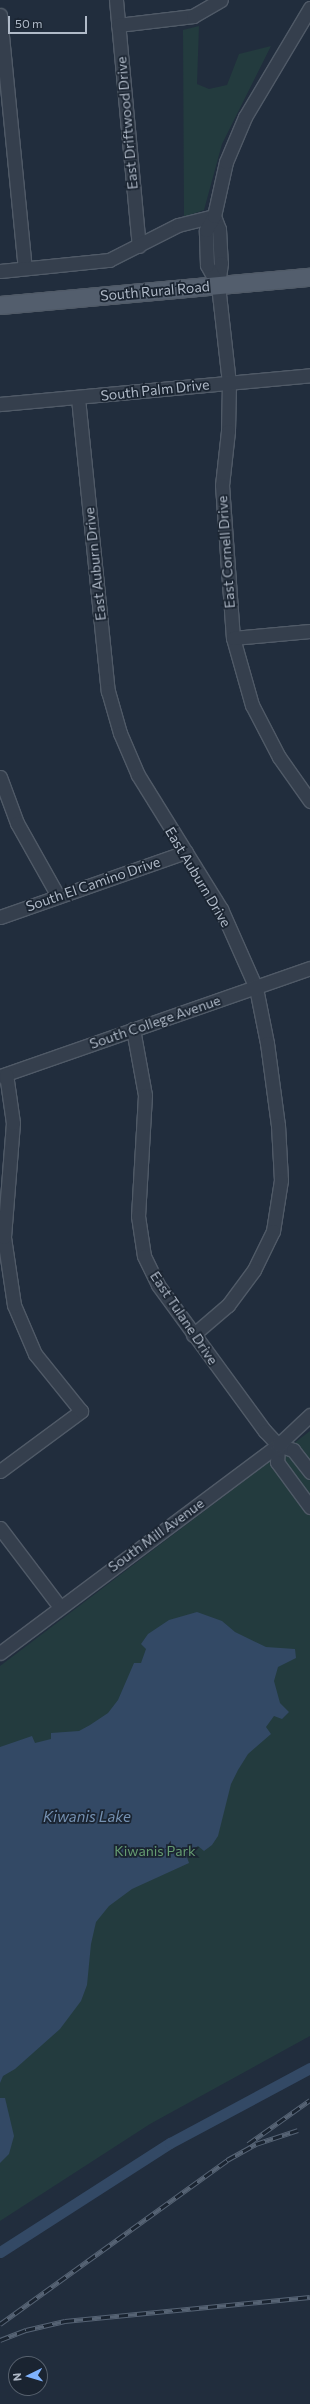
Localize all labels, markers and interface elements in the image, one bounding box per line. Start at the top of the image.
scale bar [10,8,89,34]
text: 50 m [15,16,43,30]
street label: East Driftwood Drive [113,56,141,190]
street label: South Rural Road [100,278,210,304]
street label: South Palm Drive [100,376,210,404]
street label: East Cornell Drive [214,495,238,609]
street label: East Auburn Drive [81,506,109,622]
street label: East Auburn Drive [161,824,235,930]
street label: South El Camino Drive [24,853,162,915]
street label: South College Avenue [87,992,223,1052]
street label: East Tulane Drive [147,1268,221,1368]
street label: South Mill Avenue [105,1495,207,1575]
water label: Kiwanis Lake [43,1808,131,1826]
park label: Kiwanis Park [114,1843,196,1859]
north arrow [8,2356,48,2396]
text: N [10,2372,23,2382]

